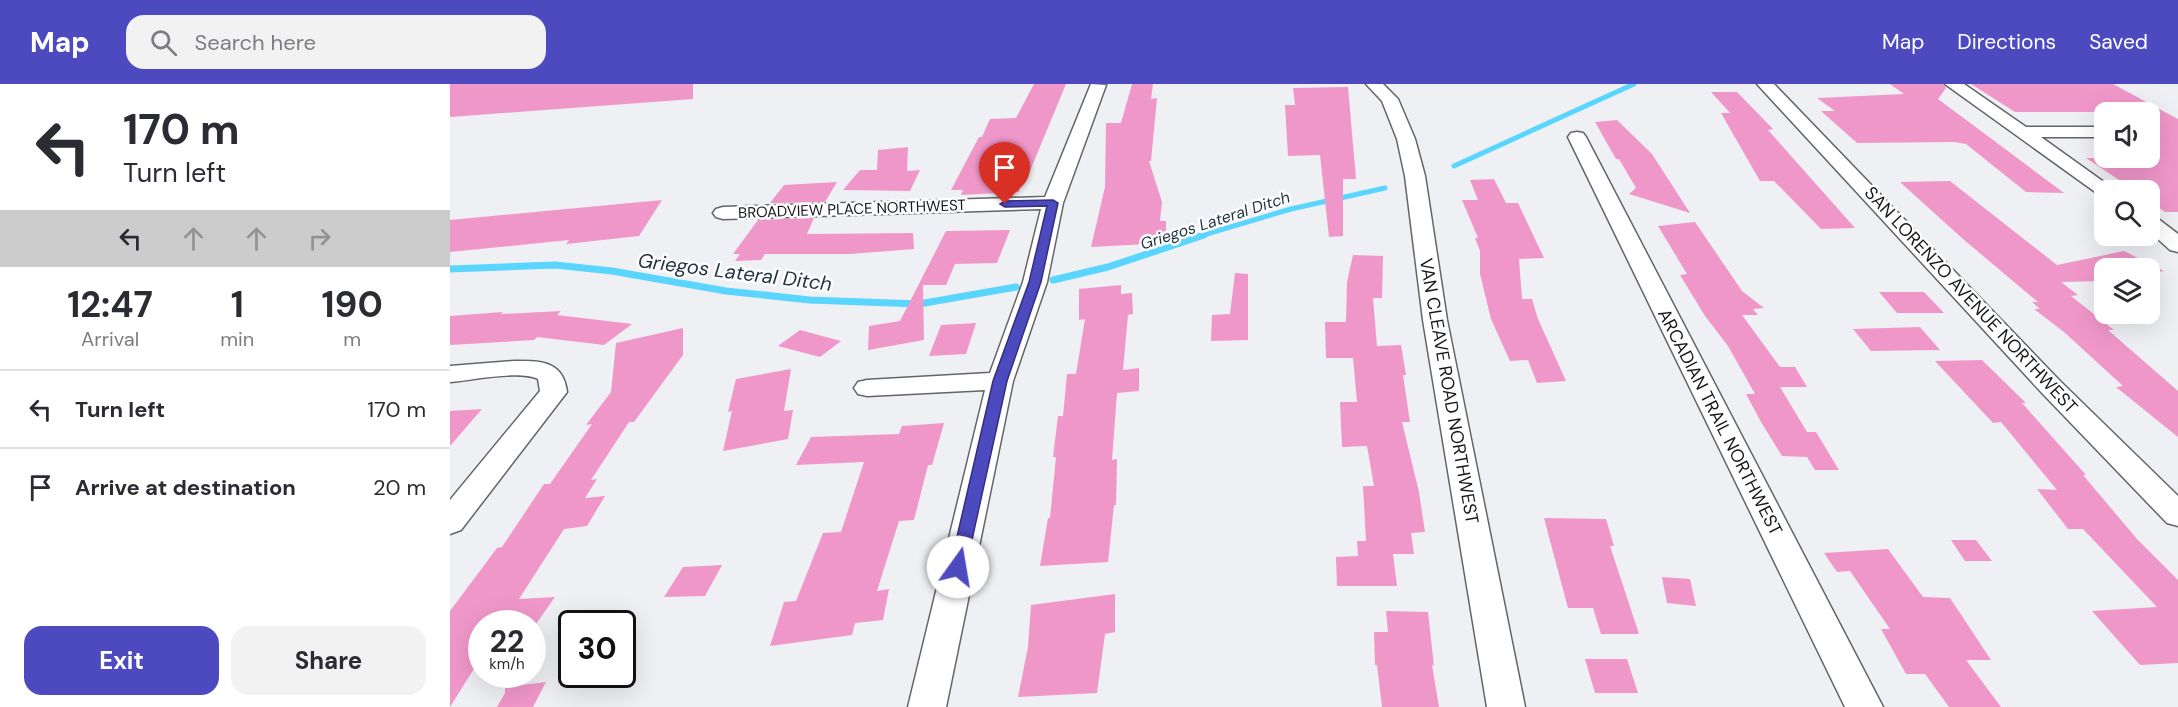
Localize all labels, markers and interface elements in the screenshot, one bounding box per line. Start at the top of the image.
search box [126,15,546,69]
text: Map [30,24,90,61]
icon: search [147,26,180,59]
text: Search here [195,28,316,57]
text: Map [1882,28,1924,56]
text: Directions [1957,28,2056,56]
text: Saved [2089,28,2148,56]
text: 170 m [123,102,240,157]
map controls [2094,102,2160,324]
button: sound [2094,102,2160,168]
icon: left [24,108,102,186]
pin [979,142,1030,204]
icon: arrive [988,151,1021,184]
text: Turn left [123,155,226,190]
button: search [2094,180,2160,246]
street label: SAN LORENZO AVENUE NORTHWEST [1859,181,2083,419]
water label: Griegos Lateral Ditch [1138,186,1293,255]
street label: BROADVIEW PLACE NORTHWEST [738,195,966,223]
icon: left [114,222,147,255]
icon: ahead [177,222,210,255]
icon: ahead [240,222,273,255]
icon: right [303,222,336,255]
water label: Griegos Lateral Ditch [637,247,833,297]
street label: VAN CLEAVE ROAD NORTHWEST [1414,256,1484,526]
button: layers [2094,258,2160,324]
text: 12:47 [67,281,153,328]
text: 1 [231,281,244,328]
text: 190 [321,281,383,328]
street label: ARCADIAN TRAIL NORTHWEST [1652,305,1788,539]
text: Arrival [81,326,139,352]
text: min [220,326,254,352]
text: m [343,326,361,352]
icon: left [24,393,57,426]
text: Turn left [75,395,165,424]
text: 170 m [367,395,426,424]
icon: arrive [24,471,57,504]
text: Arrive at destination [75,473,296,502]
text: 20 m [373,473,426,502]
position arrow [926,535,990,599]
speed limit sign: 30 [558,610,636,688]
text: 22 [490,622,524,661]
button: Exit [24,626,219,695]
button: Share [231,626,426,695]
text: km/h [489,654,525,674]

